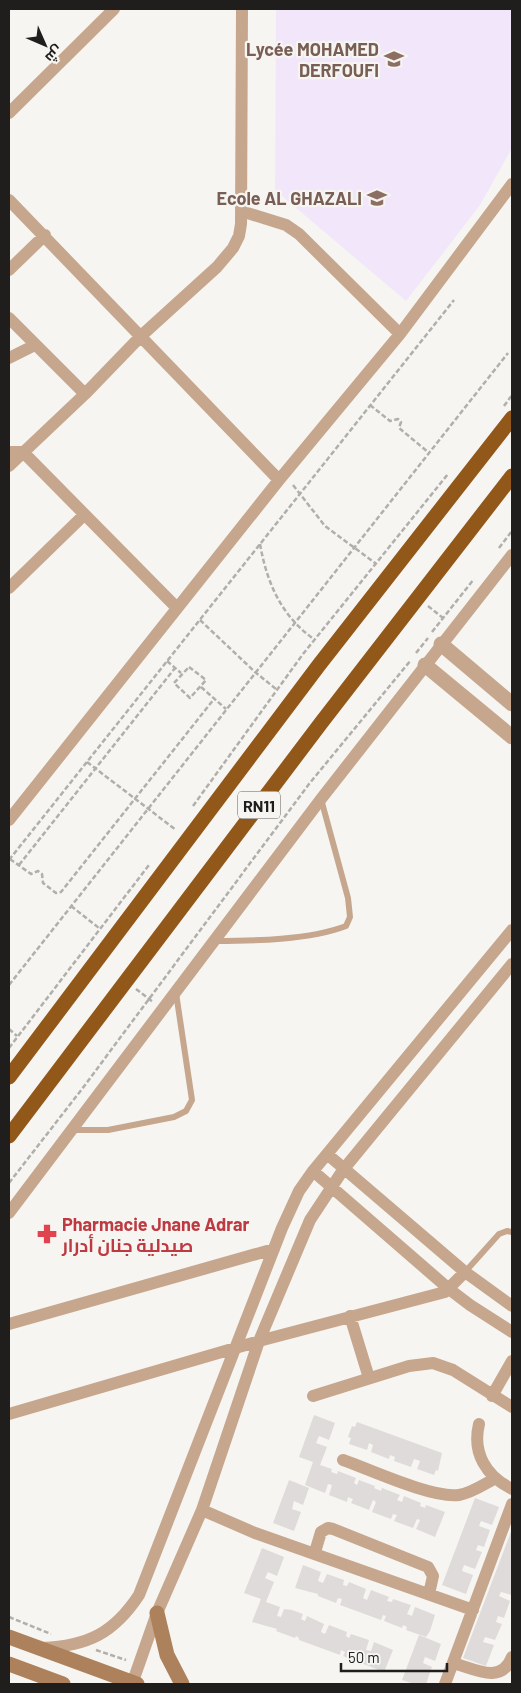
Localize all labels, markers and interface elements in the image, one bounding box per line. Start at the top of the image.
north arrow [20,20,70,70]
place label: Lycée MOHAMED DERFOUFI [246,38,379,81]
text: ش [41,41,67,67]
school or university icon: Lycée MOHAMED DERFOUFI [383,48,405,70]
place label: Ecole AL GHAZALI [216,187,362,209]
school or university icon: Ecole AL GHAZALI [366,187,388,209]
road number: RN11 [238,792,280,818]
place label: Pharmacie Jnane Adrar صيدلية جنان أدرار [61,1213,250,1256]
pharmacy icon: Pharmacie Jnane Adrar صيدلية جنان أدرار [36,1223,58,1245]
scale bar [341,1640,447,1672]
text: 50 m [348,1648,380,1666]

